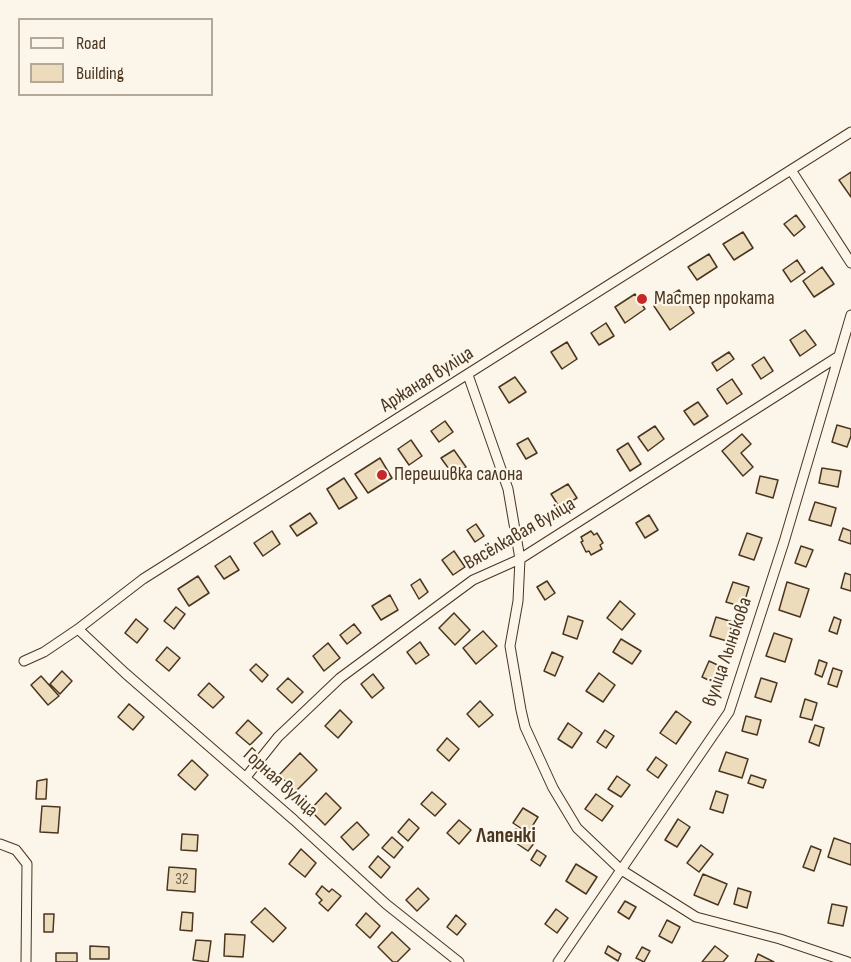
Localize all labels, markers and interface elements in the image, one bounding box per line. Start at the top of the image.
legend [18,18,213,96]
text: Road [76,33,106,54]
text: Building [76,63,124,84]
place label: Мастер проката [654,287,775,311]
marker: Мастер проката [635,292,649,306]
street label: Аржаная вуліца [376,342,478,418]
place label: Перешивка салона [394,463,523,487]
marker: Перешивка салона [375,468,389,482]
street label: Вясёлкавая вуліца [460,492,580,576]
street label: вуліца Лынькова [698,594,758,710]
street label: Горная вуліца [238,743,322,823]
district label: Лапенкі [476,824,536,850]
house number: 32 [175,870,189,890]

